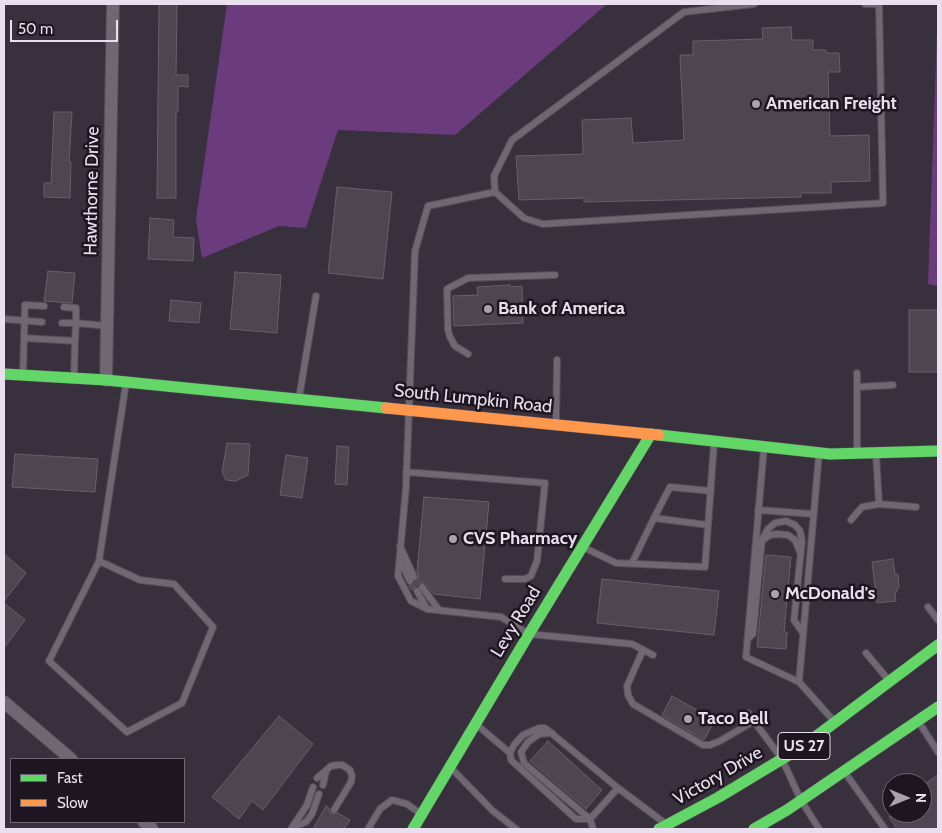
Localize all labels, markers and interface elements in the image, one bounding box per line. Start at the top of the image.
scale bar [12,10,120,42]
text: 50 m [18,20,53,38]
place label: American Freight [766,93,897,115]
marker: American Freight [750,98,762,110]
street label: Hawthorne Drive [80,126,104,256]
place label: Bank of America [498,298,625,320]
marker: Bank of America [482,303,494,315]
street label: South Lumpkin Road [393,380,553,418]
place label: CVS Pharmacy [463,528,577,550]
marker: CVS Pharmacy [447,533,459,545]
street label: Levy Road [486,583,546,661]
place label: McDonald's [785,583,875,605]
marker: McDonald's [769,588,781,600]
place label: Taco Bell [698,708,768,730]
marker: Taco Bell [682,713,694,725]
road number: US 27 [778,732,830,759]
street label: Victory Drive [670,742,766,810]
legend [10,758,185,823]
text: Fast [57,769,82,787]
north arrow [882,773,932,823]
text: N [912,793,930,803]
text: Slow [57,794,88,812]

